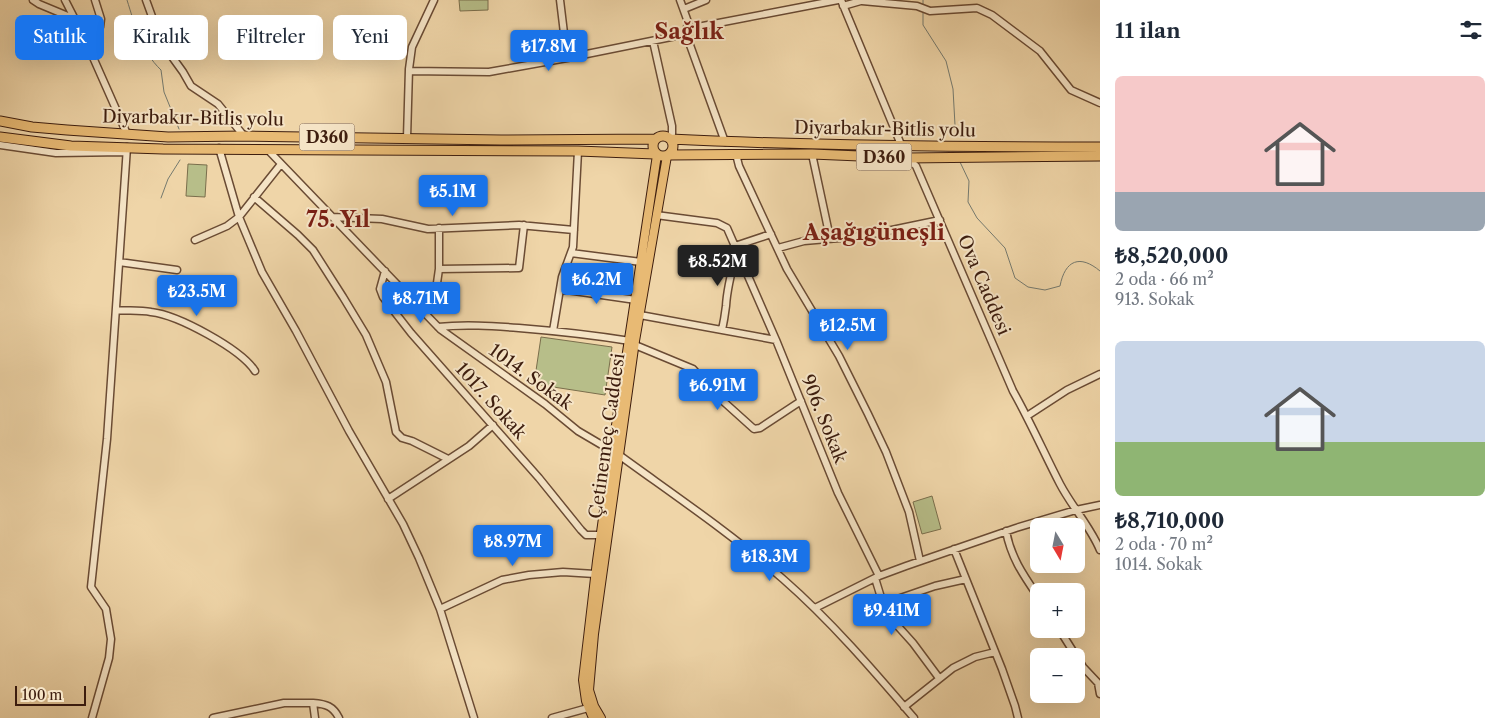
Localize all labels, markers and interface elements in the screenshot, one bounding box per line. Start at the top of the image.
chip: Satılık [15,15,104,60]
chip: Kiralık [114,15,208,60]
chip: Filtreler [218,15,323,60]
chip: Yeni [333,15,407,60]
icon: filters [1457,16,1485,44]
district label: Sağlık [654,18,724,45]
text: 11 ilan [1115,18,1181,43]
pin: ₺17.8M [508,30,590,72]
text: ₺17.8M [521,36,577,56]
street label: Diyarbakır-Bitlis yolu [102,105,284,131]
icon: home [1255,109,1345,199]
street label: Diyarbakır-Bitlis yolu [794,116,976,142]
road number: D360 [300,124,354,150]
road number: D360 [856,144,912,170]
pin: ₺5.1M [418,174,488,217]
text: ₺5.1M [430,181,476,201]
district label: 75. Yıl [306,206,370,233]
district label: Aşağıgüneşli [802,219,945,246]
street label: Ova Caddesi [953,231,1015,339]
text: ₺8,520,000 [1115,243,1228,268]
pin: ₺8.52M [677,244,759,287]
text: ₺8.52M [689,251,747,271]
pin: ₺6.2M [562,262,632,305]
text: ₺6.2M [572,269,622,289]
text: 2 oda · 66 m² [1115,269,1214,289]
pin: ₺23.5M [156,274,238,317]
text: ₺23.5M [168,281,226,301]
pin: ₺8.71M [380,282,462,324]
text: ₺8.71M [393,288,449,308]
text: 913. Sokak [1115,289,1194,309]
pin: ₺12.5M [807,308,889,351]
text: ₺12.5M [820,315,876,335]
street label: 1014. Sokak [485,339,578,416]
street label: Çetinemeç Caddesi [584,351,630,520]
street label: 1017. Sokak [451,358,532,445]
pin: ₺6.91M [677,368,759,411]
street label: 906. Sokak [796,371,852,468]
icon: home [1255,374,1345,464]
text: ₺6.91M [690,375,746,395]
text: ₺8,710,000 [1115,508,1224,533]
north arrow [1030,518,1085,572]
map controls [1030,518,1085,703]
pin: ₺8.97M [472,524,554,567]
text: ₺8.97M [484,531,542,551]
text: 2 oda · 70 m² [1115,534,1213,554]
pin: ₺18.3M [729,540,811,582]
text: ₺18.3M [742,546,798,566]
text: 1014. Sokak [1115,554,1202,574]
button: + [1030,583,1085,638]
pin: ₺9.41M [851,594,933,636]
text: ₺9.41M [864,600,920,620]
button: − [1030,648,1085,703]
scale bar [15,683,86,706]
text: 100 m [22,686,62,704]

